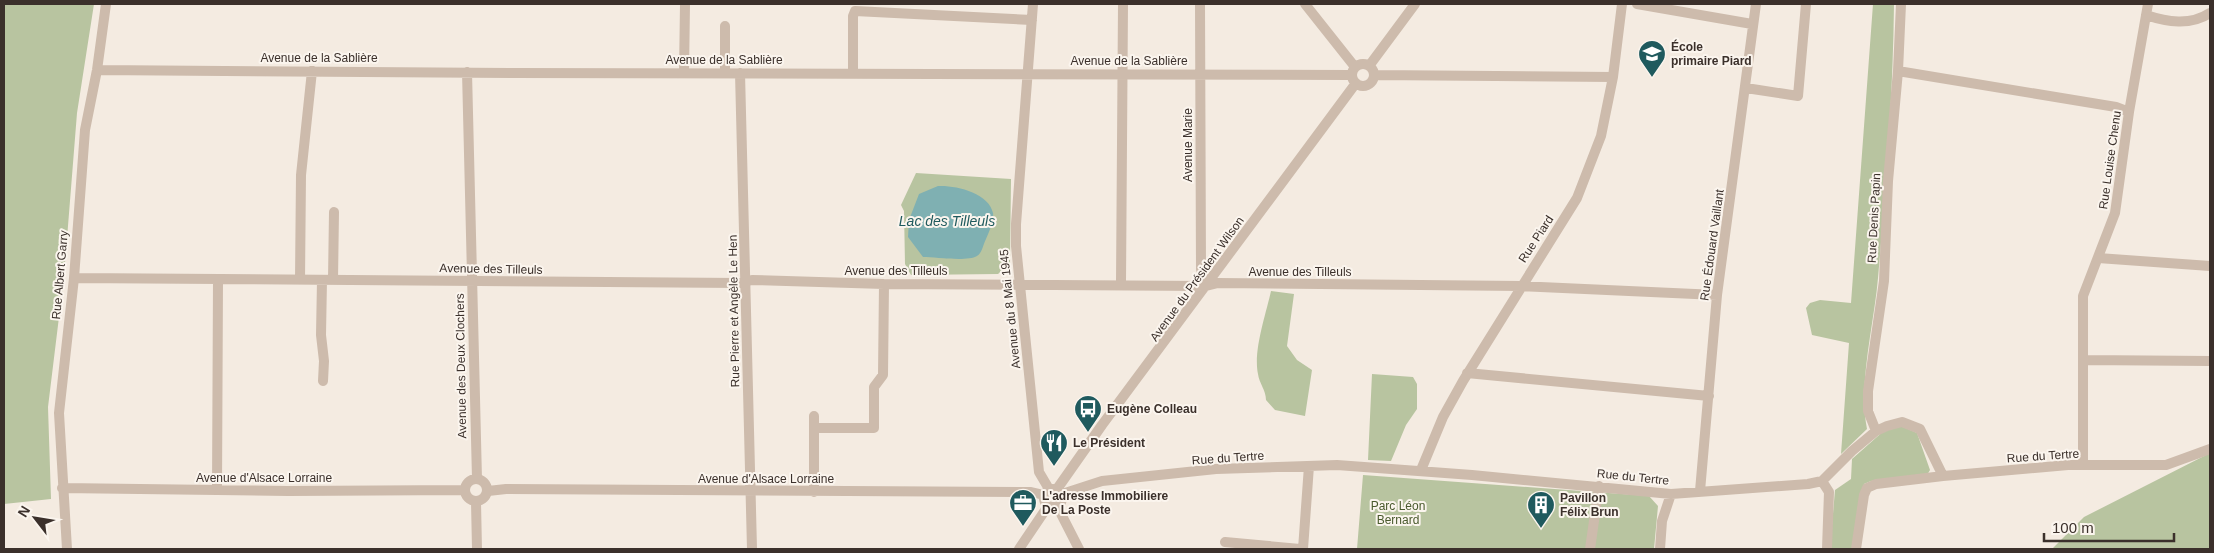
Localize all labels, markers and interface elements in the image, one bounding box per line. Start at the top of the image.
school or university icon: École primaire Piard [1637,39,1667,78]
place label: École primaire Piard [1671,39,1752,68]
street label: Avenue de la Sablière [260,51,378,65]
street label: Avenue de la Sablière [665,53,783,67]
street label: Avenue de la Sablière [1070,54,1188,68]
street label: Avenue Marie [1181,108,1195,182]
street label: Rue Louise Chenu [2096,110,2124,210]
street label: Rue Denis Papin [1865,173,1883,263]
street label: Rue Édouard Vaillant [1696,188,1727,302]
water label: Lac des Tilleuls [899,213,995,229]
street label: Rue Piard [1516,213,1556,265]
street label: Avenue du Président Wilson [1147,214,1247,344]
street label: Rue Albert Garry [49,230,71,320]
street label: Rue Pierre et Angèle Le Hen [726,235,742,387]
street label: Avenue du 8 Mai 1945 [997,248,1023,369]
street label: Avenue des Tilleuls [439,261,543,277]
street label: Avenue des Tilleuls [844,264,948,278]
street label: Avenue des Tilleuls [1248,265,1352,279]
street label: Avenue des Deux Clochers [453,293,469,439]
bus stop icon: Eugène Colleau [1073,394,1103,433]
place label: Eugène Colleau [1107,402,1197,416]
restaurant icon: Le Président [1039,428,1069,467]
place label: Le Président [1073,436,1145,450]
street label: Rue du Tertre [2006,446,2080,466]
street label: Rue du Tertre [1191,448,1265,468]
street label: Rue du Tertre [1596,466,1670,488]
street label: Avenue d'Alsace Lorraine [196,471,332,485]
street label: Avenue d'Alsace Lorraine [698,472,834,486]
office icon: L'adresse Immobiliere De La Poste [1008,488,1038,527]
place label: L'adresse Immobiliere De La Poste [1042,489,1169,517]
building icon: Pavillon Félix Brun [1526,490,1556,529]
place label: Pavillon Félix Brun [1560,491,1619,519]
north arrow [10,493,60,543]
park label: Parc Léon Bernard [1371,499,1425,527]
text: N [14,503,33,520]
scale bar [2044,510,2174,542]
text: 100 m [2052,519,2094,536]

